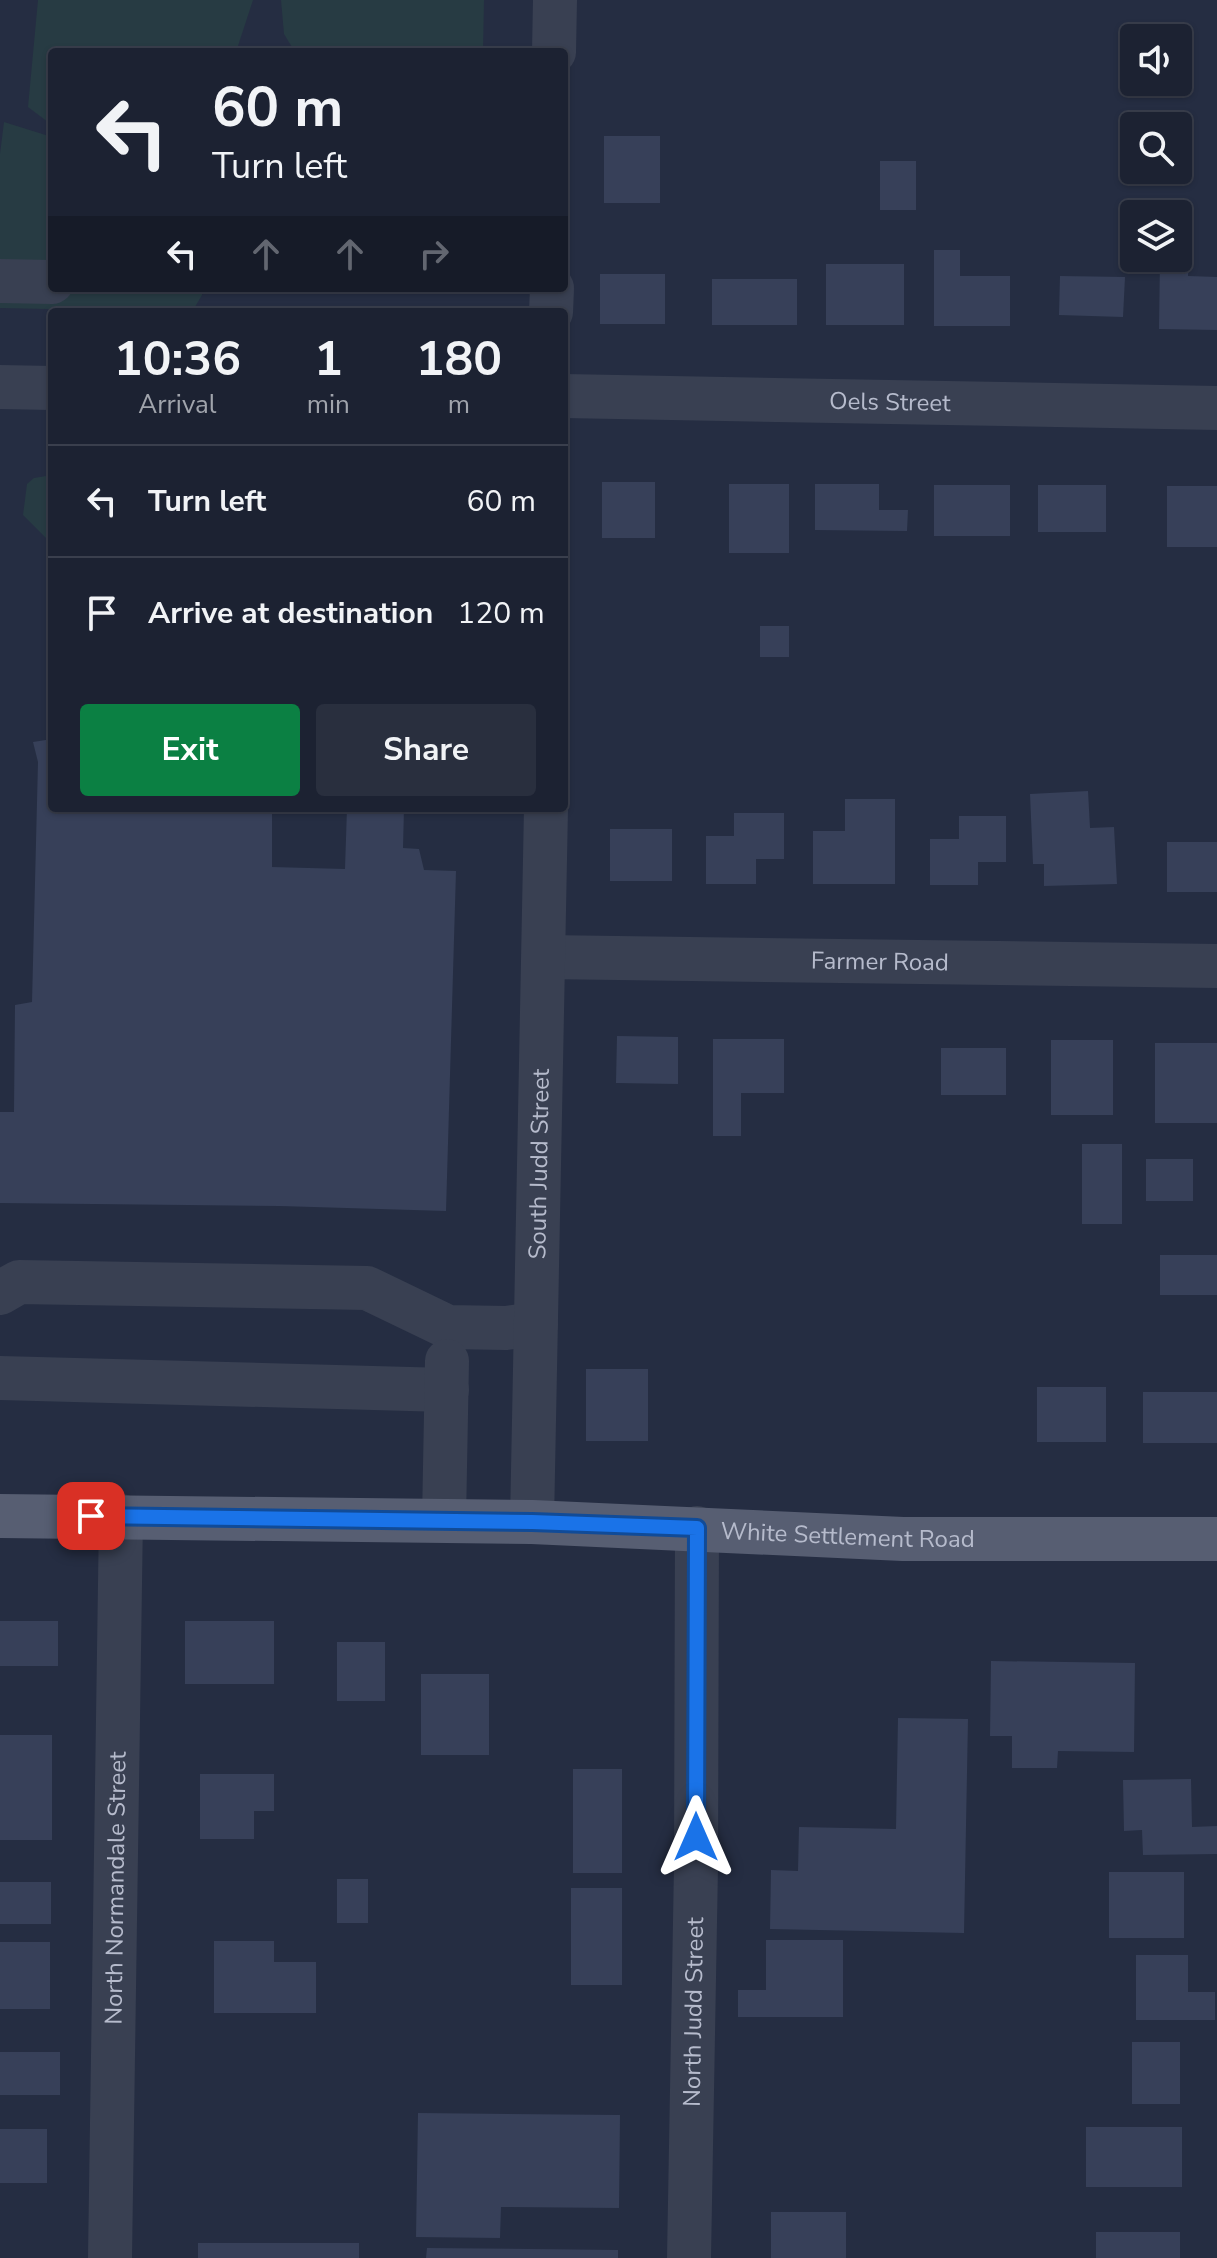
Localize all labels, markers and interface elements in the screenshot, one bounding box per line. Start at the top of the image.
map controls [1120,24,1192,272]
button: sound [1120,24,1192,96]
text: 60 m [212,69,343,146]
icon: left [80,80,184,184]
button: search [1120,112,1192,184]
text: Turn left [212,142,347,191]
button: layers [1120,200,1192,272]
icon: left [160,232,204,276]
icon: ahead [244,232,288,276]
icon: ahead [328,232,372,276]
icon: right [412,232,456,276]
text: 10:36 [114,326,241,392]
text: 1 [314,326,343,392]
text: 180 [416,326,502,392]
street label: Oels Street [829,385,952,419]
text: Arrival [138,387,217,422]
text: min [307,387,350,422]
text: m [448,387,470,422]
icon: left [80,479,124,523]
text: Turn left [148,481,266,522]
text: 60 m [467,481,536,522]
icon: arrive [80,591,124,635]
text: Arrive at destination [148,593,433,634]
text: 120 m [457,593,545,634]
button: Exit [80,704,300,796]
button: Share [316,704,536,796]
street label: Farmer Road [811,945,949,978]
street label: South Judd Street [521,1068,557,1260]
pin [57,1482,125,1550]
icon: arrive [69,1494,113,1538]
street label: White Settlement Road [720,1515,975,1555]
street label: North Normandale Street [97,1751,134,2025]
position arrow [654,1795,738,1879]
street label: North Judd Street [676,1916,711,2107]

